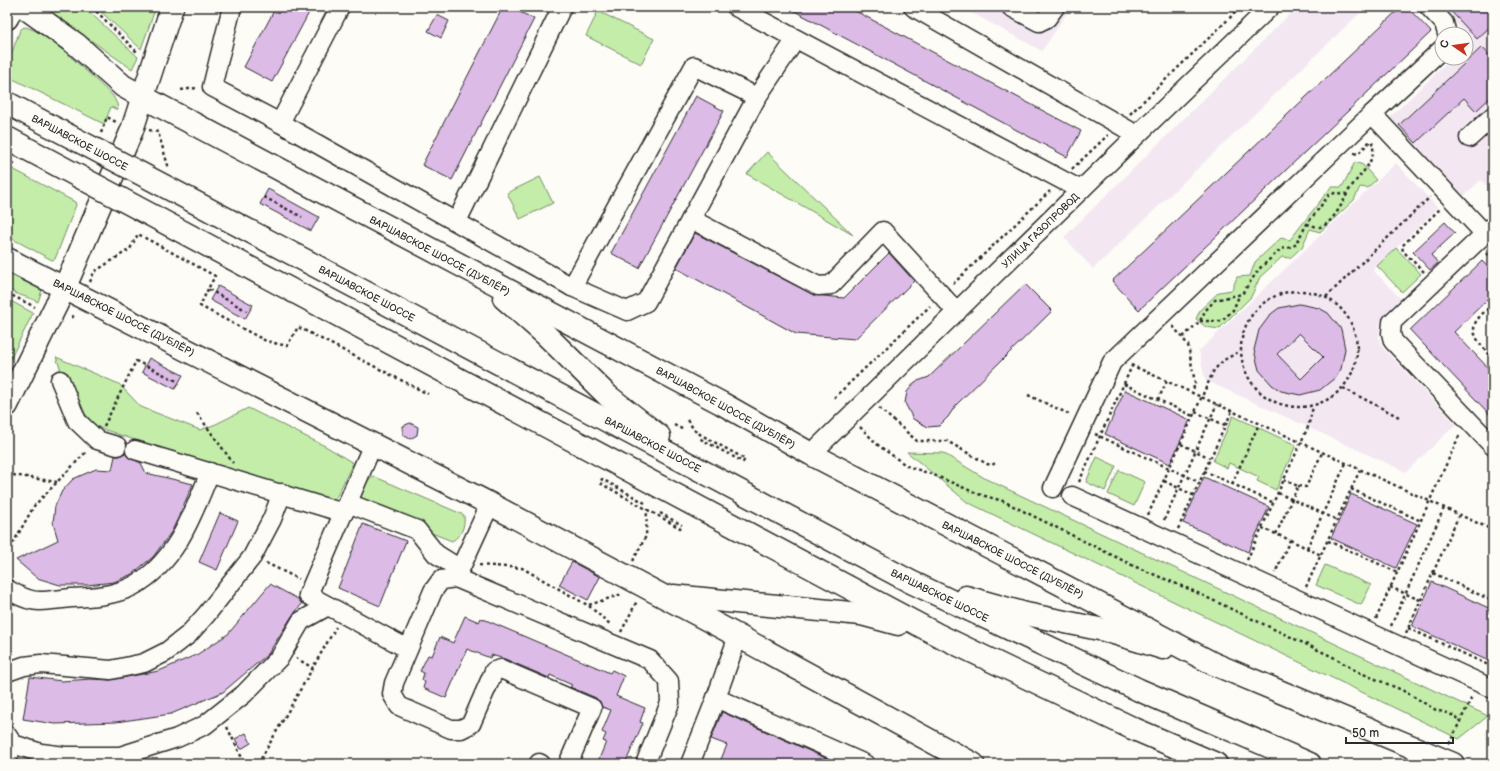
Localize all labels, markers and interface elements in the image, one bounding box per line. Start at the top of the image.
north arrow [1434,26,1474,66]
text: С [1438,38,1452,49]
street label: ВАРШАВСКОЕ ШОССЕ [29,112,130,174]
street label: УЛИЦА ГАЗОПРОВОД [1000,191,1082,271]
street label: ВАРШАВСКОЕ ШОССЕ (ДУБЛЁР) [368,213,512,297]
street label: ВАРШАВСКОЕ ШОССЕ [317,263,417,323]
street label: ВАРШАВСКОЕ ШОССЕ (ДУБЛЁР) [51,277,197,359]
street label: ВАРШАВСКОЕ ШОССЕ (ДУБЛЁР) [654,364,798,450]
street label: ВАРШАВСКОЕ ШОССЕ [603,414,703,474]
street label: ВАРШАВСКОЕ ШОССЕ (ДУБЛЁР) [940,518,1086,600]
street label: ВАРШАВСКОЕ ШОССЕ [889,566,991,624]
scale bar [1346,719,1453,745]
text: 50 m [1352,726,1379,741]

